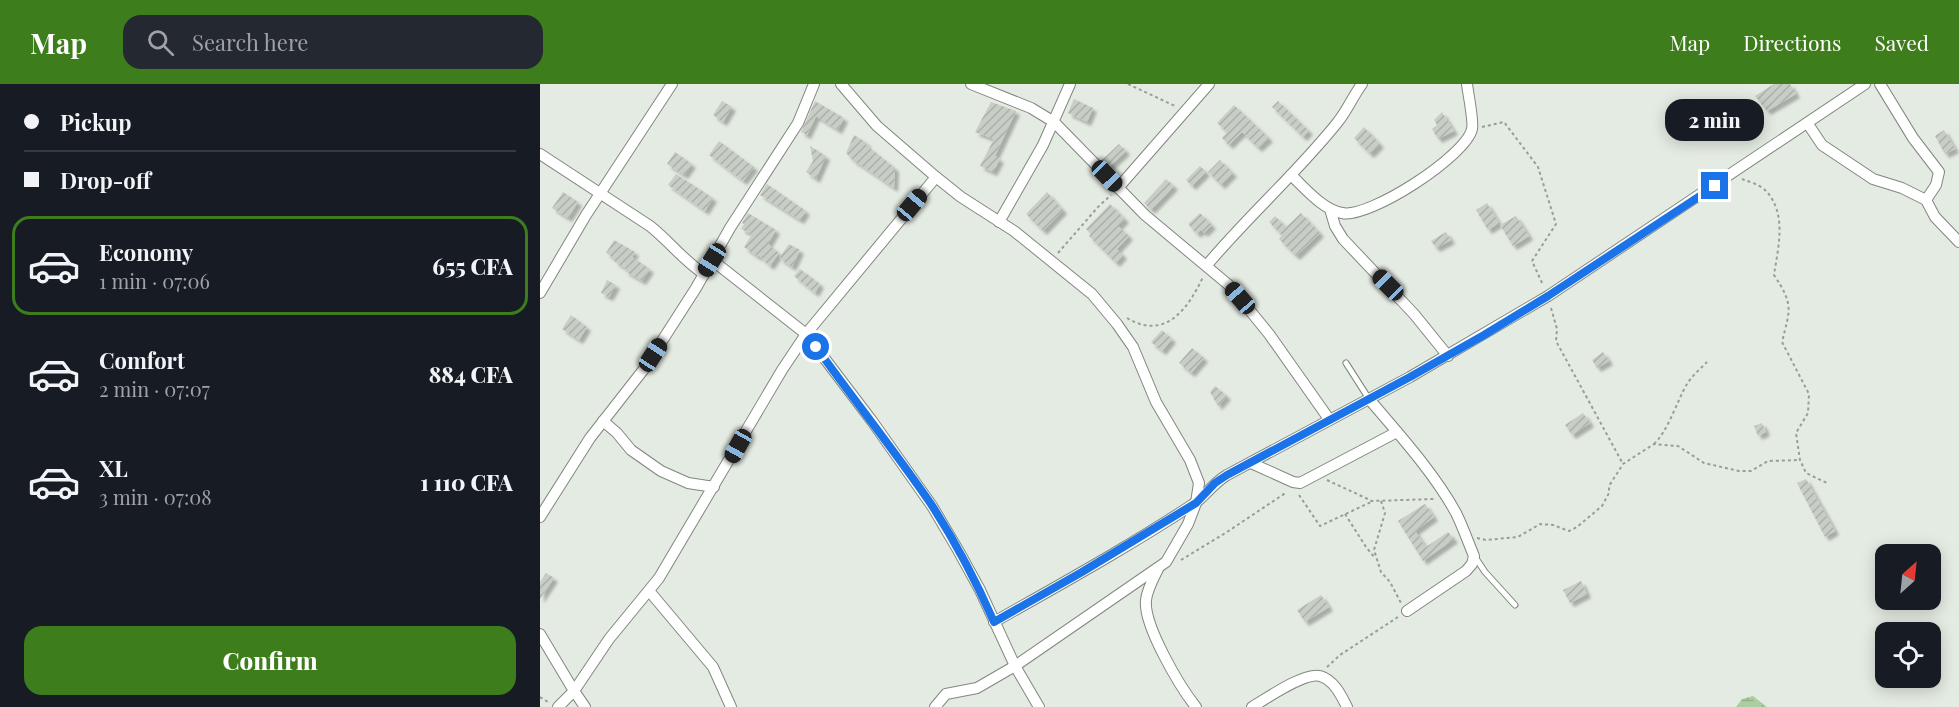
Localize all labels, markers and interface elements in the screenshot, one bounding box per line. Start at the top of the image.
search box [123,15,543,69]
text: Map [30,24,87,61]
icon: search [144,26,177,59]
text: Search here [192,27,308,57]
text: Map [1669,28,1710,56]
text: Directions [1743,28,1841,56]
text: Saved [1874,28,1929,56]
callout: 2 min [1666,99,1764,141]
text: 2 min [1688,106,1741,133]
text: Pickup [60,107,131,137]
car [1088,157,1126,195]
text: Drop-off [60,165,151,195]
route end [1701,172,1728,199]
car [894,185,930,225]
text: Economy [99,237,193,267]
icon: car [27,239,81,293]
car [695,240,729,280]
text: 655 CFA [432,251,513,281]
car [1369,266,1407,304]
text: 1 min · 07:06 [99,267,210,294]
car [1221,279,1259,317]
route start [802,333,829,360]
car [636,335,670,375]
text: Comfort [99,345,185,375]
icon: car [27,347,81,401]
text: 884 CFA [429,359,513,389]
text: 2 min · 07:07 [99,375,210,402]
car [721,426,755,466]
text: XL [99,453,128,483]
icon: car [27,455,81,509]
text: 1 110 CFA [420,467,513,497]
text: 3 min · 07:08 [99,483,212,510]
north arrow [1875,544,1941,610]
map controls [1875,544,1941,688]
button: locate [1875,622,1941,688]
button: Confirm [24,626,516,695]

